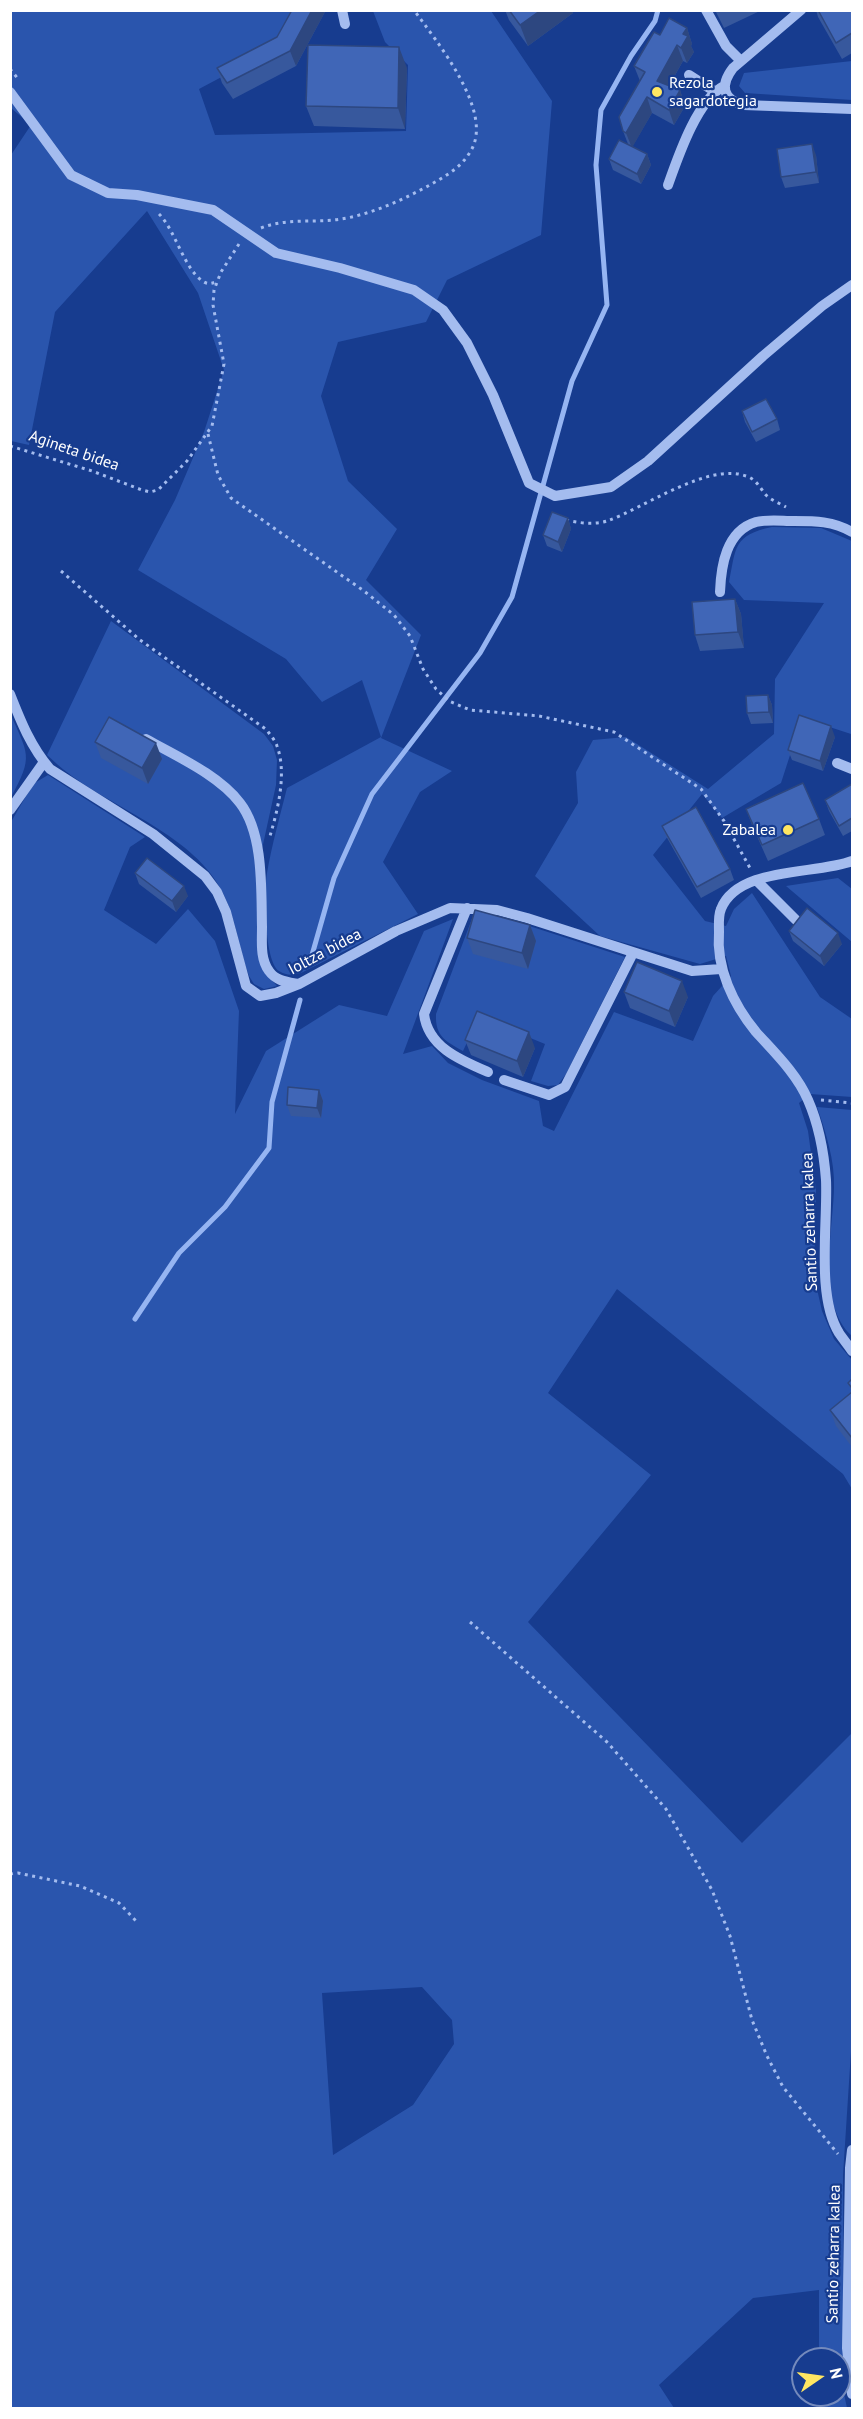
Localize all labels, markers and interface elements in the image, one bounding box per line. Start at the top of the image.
place label: Rezola sagardotegia [669,73,757,111]
marker: Rezola sagardotegia [650,85,664,99]
street label: Agineta bidea [26,427,122,475]
place label: Zabalea [722,820,776,840]
marker: Zabalea [781,823,795,837]
street label: Ioltza bidea [285,925,365,979]
street label: Santio zeharra kalea [798,1152,822,1292]
street label: Santio zeharra kalea [823,2184,845,2324]
north arrow [791,2347,851,2407]
text: N [826,2366,848,2381]

